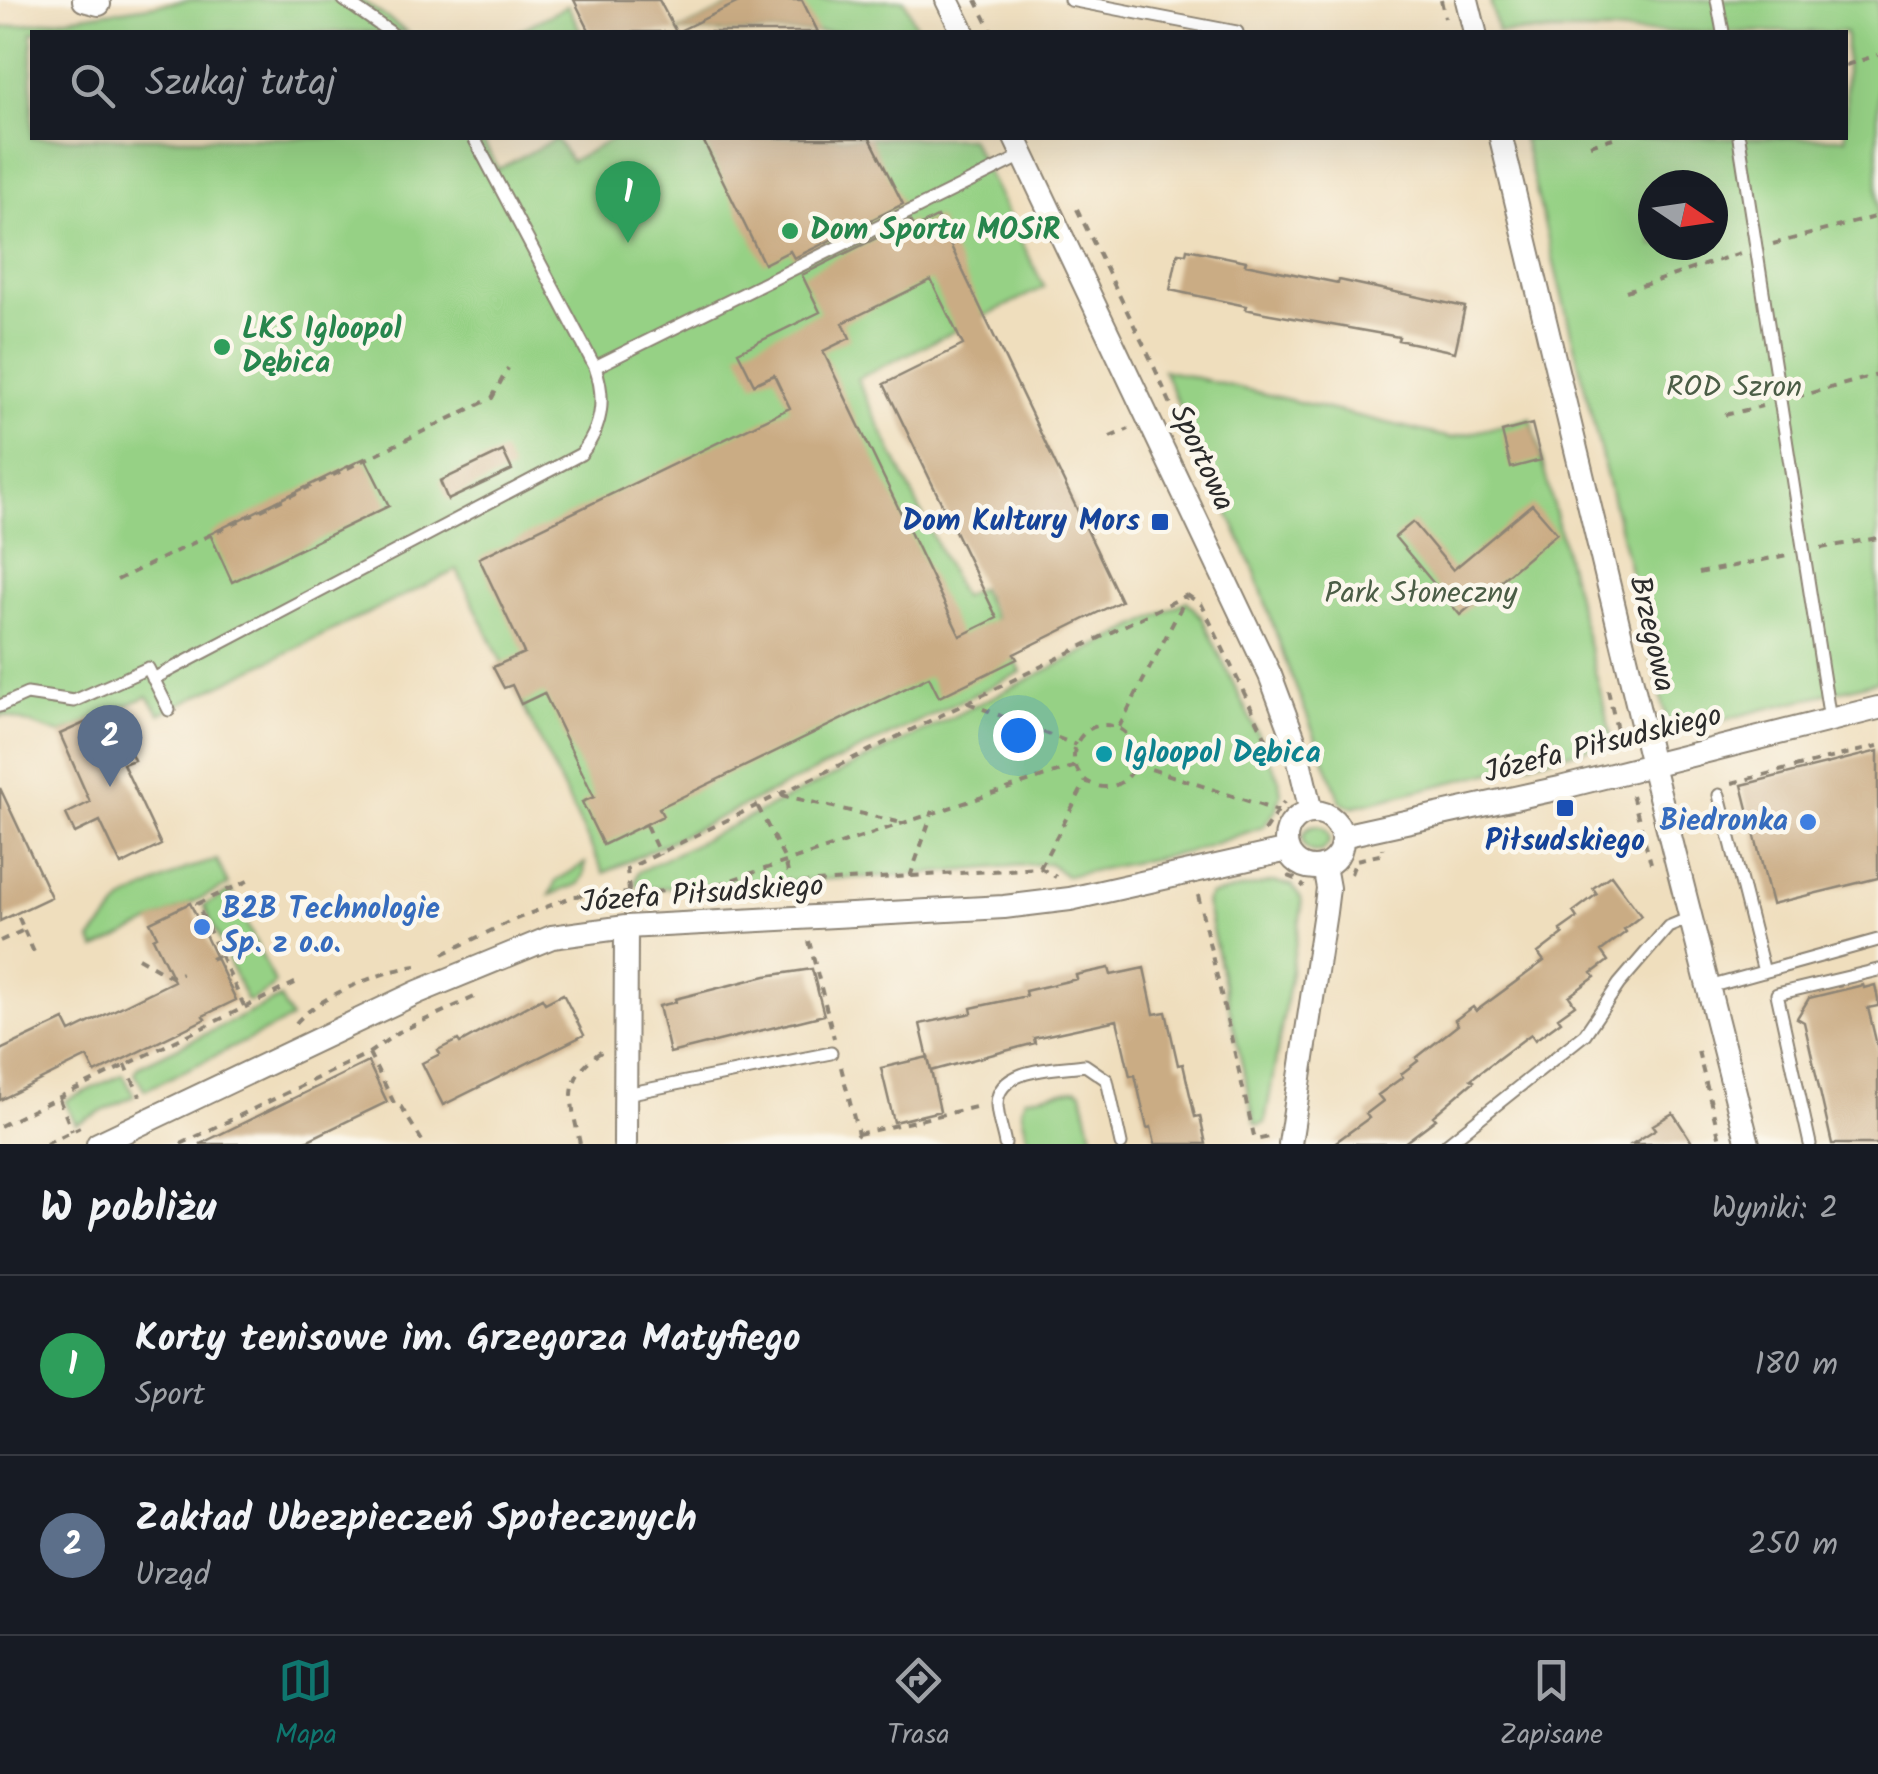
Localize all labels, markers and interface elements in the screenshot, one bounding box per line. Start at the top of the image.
search box [30,30,1848,140]
text: Szukaj tutaj [145,55,336,115]
icon: search [65,58,120,113]
pin: 1 [596,160,660,243]
north arrow [1638,170,1728,260]
place label: Dom Sportu MOSiR [810,207,1060,255]
marker: Dom Sportu MOSiR [779,220,801,242]
place label: LKS Igloopol Dębica [242,306,401,388]
marker: LKS Igloopol Dębica [211,336,233,358]
park label: ROD Szron [1666,364,1802,412]
street label: Sportowa [1155,397,1247,519]
place label: Dom Kultury Mors [902,498,1140,546]
marker: Dom Kultury Mors [1149,511,1171,533]
park label: Park Słoneczny [1325,570,1518,618]
street label: Brzegowa [1614,571,1688,697]
street label: Józefa Piłsudskiego [1479,692,1727,798]
pin: 2 [78,704,142,787]
your location [993,710,1044,761]
place label: Igloopol Dębica [1124,730,1321,778]
marker: Igloopol Dębica [1093,743,1115,765]
marker: Piłsudskiego [1554,797,1576,819]
place label: Biedronka [1659,798,1788,846]
marker: Biedronka [1797,811,1819,833]
place label: Piłsudskiego [1485,818,1645,866]
street label: Józefa Piłsudskiego [579,863,825,927]
place label: B2B Technologie Sp. z o.o. [222,886,440,968]
marker: B2B Technologie Sp. z o.o. [191,916,213,938]
text: W pobliżu [40,1176,216,1243]
text: Wyniki: 2 [1711,1184,1838,1235]
text: Korty tenisowe im. Grzegorza Matyfiego [135,1310,801,1370]
text: 1 [68,1340,77,1391]
text: 180 m [1754,1340,1838,1391]
text: Sport [135,1370,205,1421]
text: Zakład Ubezpieczeń Społecznych [135,1490,697,1550]
text: 2 [63,1520,82,1571]
text: 250 m [1748,1520,1838,1571]
text: Urząd [135,1550,210,1601]
tab: Mapa [275,1653,337,1758]
tab: Trasa [887,1653,950,1758]
tab: Zapisane [1500,1653,1603,1758]

